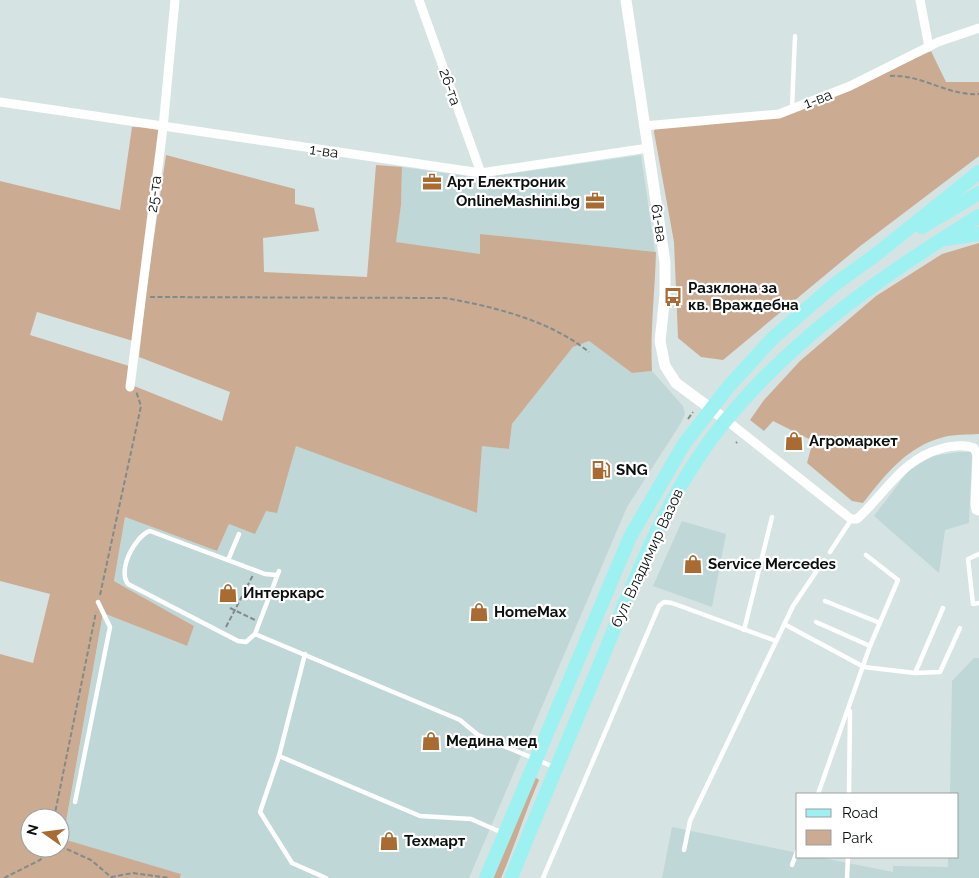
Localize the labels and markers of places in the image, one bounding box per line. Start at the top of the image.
office icon: Арт Електроник [421,171,443,193]
place label: Арт Електроник [447,173,566,191]
office icon: ОnlineMashini.bg [584,190,606,212]
place label: ОnlineMashini.bg [456,192,580,210]
place label: Разклона за кв. Враждебна [688,279,799,314]
bus stop icon: Разклона за кв. Враждебна [662,286,684,308]
shop icon: Агромаркет [783,430,805,452]
place label: Агромаркет [809,432,898,450]
fuel station icon: SNG [590,459,612,481]
place label: SNG [616,461,648,479]
shop icon: Service Mercedes [682,553,704,575]
place label: Service Mercedes [708,555,836,573]
shop icon: Интеркарс [217,582,239,604]
place label: Интеркарс [243,584,325,602]
shop icon: HomeMax [468,601,490,623]
place label: HomeMax [494,603,566,621]
shop icon: Медина мед [420,730,442,752]
place label: Медина мед [446,732,538,750]
shop icon: Техмарт [378,830,400,852]
place label: Техмарт [404,832,466,850]

